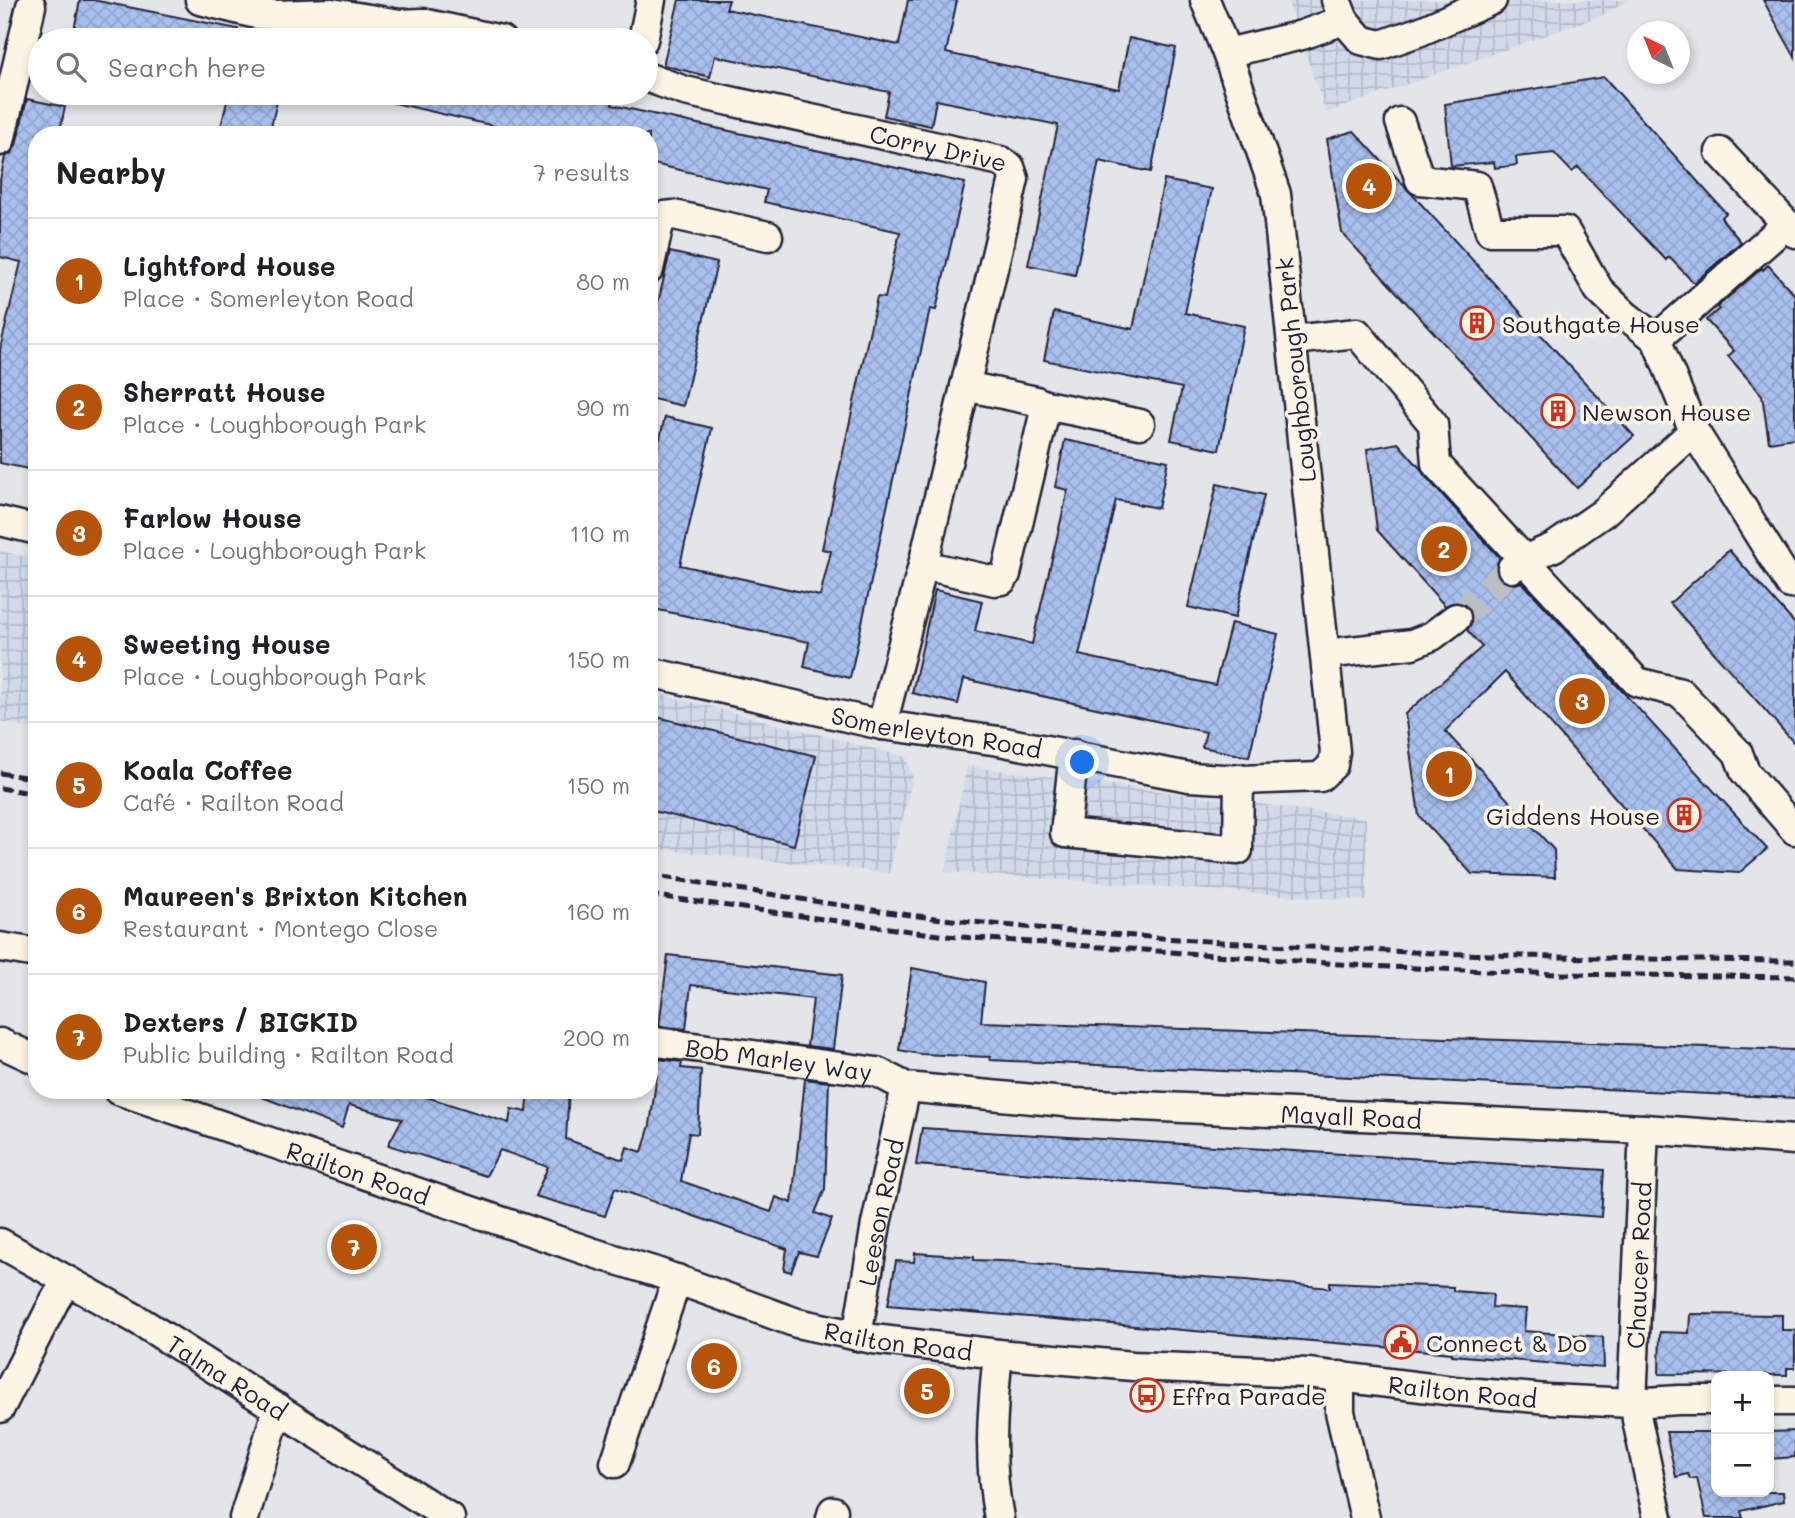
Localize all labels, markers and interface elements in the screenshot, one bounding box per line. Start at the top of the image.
north arrow [1627,21,1690,84]
search box [28,28,658,105]
icon: search [52,48,90,86]
text: Search here [108,50,266,84]
street label: Corry Drive [867,117,1010,177]
text: Nearby [56,152,166,192]
text: 7 results [533,157,630,187]
pin: 4 [1346,160,1392,212]
text: Lightford House [123,249,336,283]
street label: Loughborough Park [1268,256,1322,484]
text: 1 [74,266,84,296]
text: 80 m [576,266,630,296]
text: Place · Somerleyton Road [123,283,414,313]
building icon: Southgate House [1458,304,1496,342]
place label: Southgate House [1502,308,1700,339]
text: Sherratt House [123,375,326,409]
text: 2 [73,392,85,422]
text: 90 m [577,392,630,422]
building icon: Newson House [1539,392,1577,430]
place label: Newson House [1582,396,1751,427]
text: Place · Loughborough Park [123,409,426,439]
text: Farlow House [123,501,302,535]
text: 3 [72,518,86,548]
text: 110 m [570,518,630,548]
pin: 2 [1421,523,1467,575]
text: Place · Loughborough Park [123,535,426,565]
text: Sweeting House [123,627,331,661]
text: 4 [72,644,86,674]
text: 150 m [566,644,630,674]
text: Place · Loughborough Park [123,661,426,691]
pin: 3 [1559,675,1605,727]
street label: Somerleyton Road [828,698,1044,764]
your location [1065,745,1099,779]
pin: 1 [1426,748,1472,800]
text: Koala Coffee [123,753,293,787]
text: 5 [72,770,86,800]
text: 150 m [566,770,630,800]
text: Café · Railton Road [123,787,344,817]
building icon: Giddens House [1665,796,1703,834]
place label: Giddens House [1486,800,1660,831]
text: Maureen's Brixton Kitchen [123,879,467,913]
text: 6 [72,896,86,926]
text: 160 m [566,896,630,926]
text: Restaurant · Montego Close [123,913,438,943]
text: Dexters / BIGKID [123,1005,358,1039]
text: 7 [73,1022,85,1052]
text: 200 m [563,1022,630,1052]
street label: Bob Marley Way [684,1031,874,1087]
text: Public building · Railton Road [123,1039,454,1069]
street label: Mayall Road [1280,1097,1422,1134]
street label: Railton Road [283,1133,434,1211]
street label: Leeson Road [850,1136,910,1288]
street label: Chaucer Road [1619,1181,1657,1349]
pin: 7 [331,1221,377,1273]
street label: Railton Road [822,1314,974,1366]
public building icon: Connect & Do [1382,1323,1420,1361]
street label: Talma Road [162,1327,293,1426]
place label: Connect & Do [1426,1327,1587,1358]
pin: 6 [691,1340,737,1392]
pin: 5 [904,1365,950,1417]
street label: Railton Road [1387,1368,1538,1414]
map controls [1711,1371,1774,1497]
button: + [1711,1371,1774,1434]
bus stop icon: Effra Parade [1128,1376,1166,1414]
place label: Effra Parade [1172,1380,1326,1411]
button: − [1711,1434,1774,1497]

